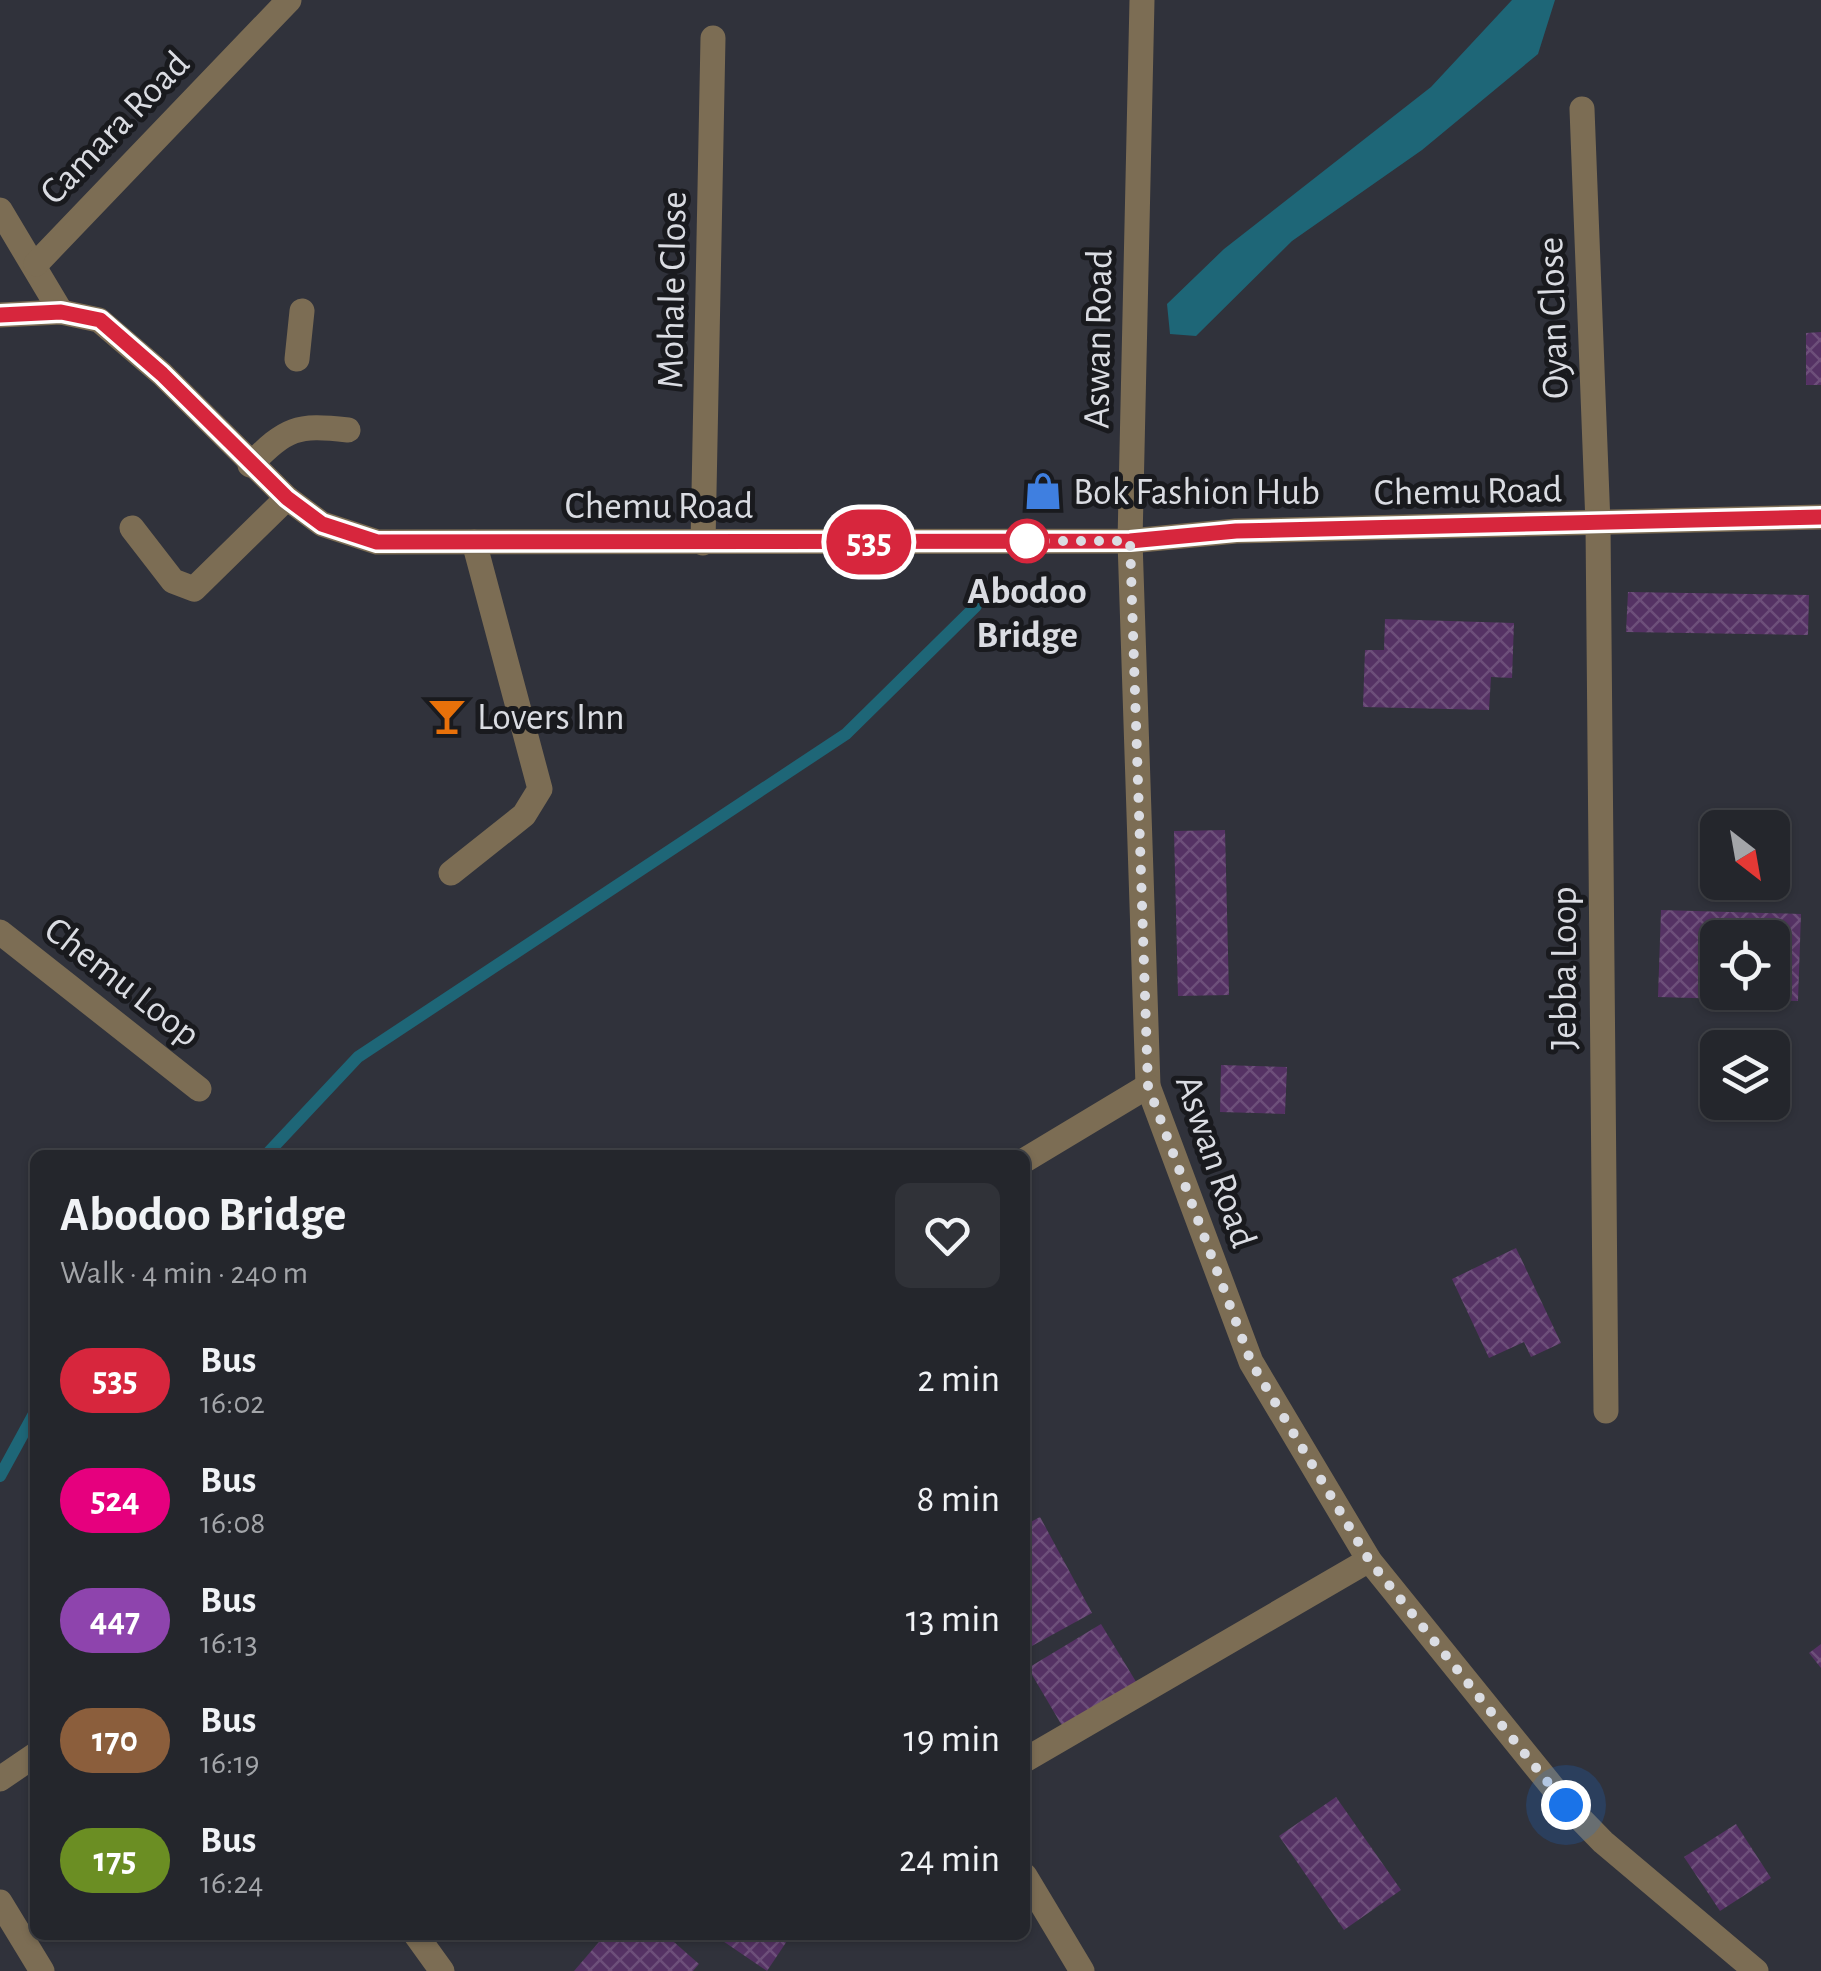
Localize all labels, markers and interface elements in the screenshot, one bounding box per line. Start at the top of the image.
street label: Camara Road [34,45,197,212]
street label: Mohale Close [652,191,694,389]
street label: Oyan Close [1532,236,1576,400]
street label: Aswan Road [1078,249,1120,429]
shop icon: Bok Fashion Hub [1022,470,1064,512]
street label: Chemu Road [1373,471,1563,513]
place label: Bok Fashion Hub [1073,474,1320,512]
street label: Chemu Road [565,488,753,526]
line badge: 535 [812,510,926,574]
marker: Abodoo Bridge [1006,520,1048,562]
text: 535 [846,525,892,560]
place label: Abodoo Bridge [967,573,1087,655]
bar icon: Lovers Inn [426,695,468,737]
place label: Lovers Inn [477,699,625,737]
north arrow [1700,810,1790,900]
map controls [1700,810,1790,1120]
street label: Jebba Loop [1546,886,1584,1050]
street label: Chemu Loop [37,911,206,1055]
button: locate [1700,920,1790,1010]
button: layers [1700,1030,1790,1120]
street label: Aswan Road [1168,1071,1262,1253]
button: heart [895,1183,1000,1288]
text: Abodoo Bridge [60,1192,346,1240]
text: Walk · 4 min · 240 m [60,1257,308,1289]
text: Bus [200,1342,256,1380]
text: 2 min [917,1361,1000,1399]
text: 535 [92,1363,138,1398]
text: 16:02 [200,1387,265,1419]
text: Bus [200,1462,256,1500]
text: 8 min [917,1481,1000,1519]
text: 524 [90,1483,140,1518]
text: 16:08 [200,1507,265,1539]
text: Bus [200,1582,256,1620]
text: 13 min [906,1601,1000,1639]
text: 447 [90,1603,140,1638]
text: 16:13 [200,1627,258,1659]
text: Bus [200,1702,256,1740]
text: 19 min [904,1721,1000,1759]
text: 170 [92,1723,138,1758]
text: 16:19 [200,1747,259,1779]
your location [1541,1780,1591,1830]
text: Bus [200,1822,256,1860]
text: 24 min [899,1841,1000,1879]
text: 175 [94,1843,136,1878]
text: 16:24 [200,1867,263,1899]

